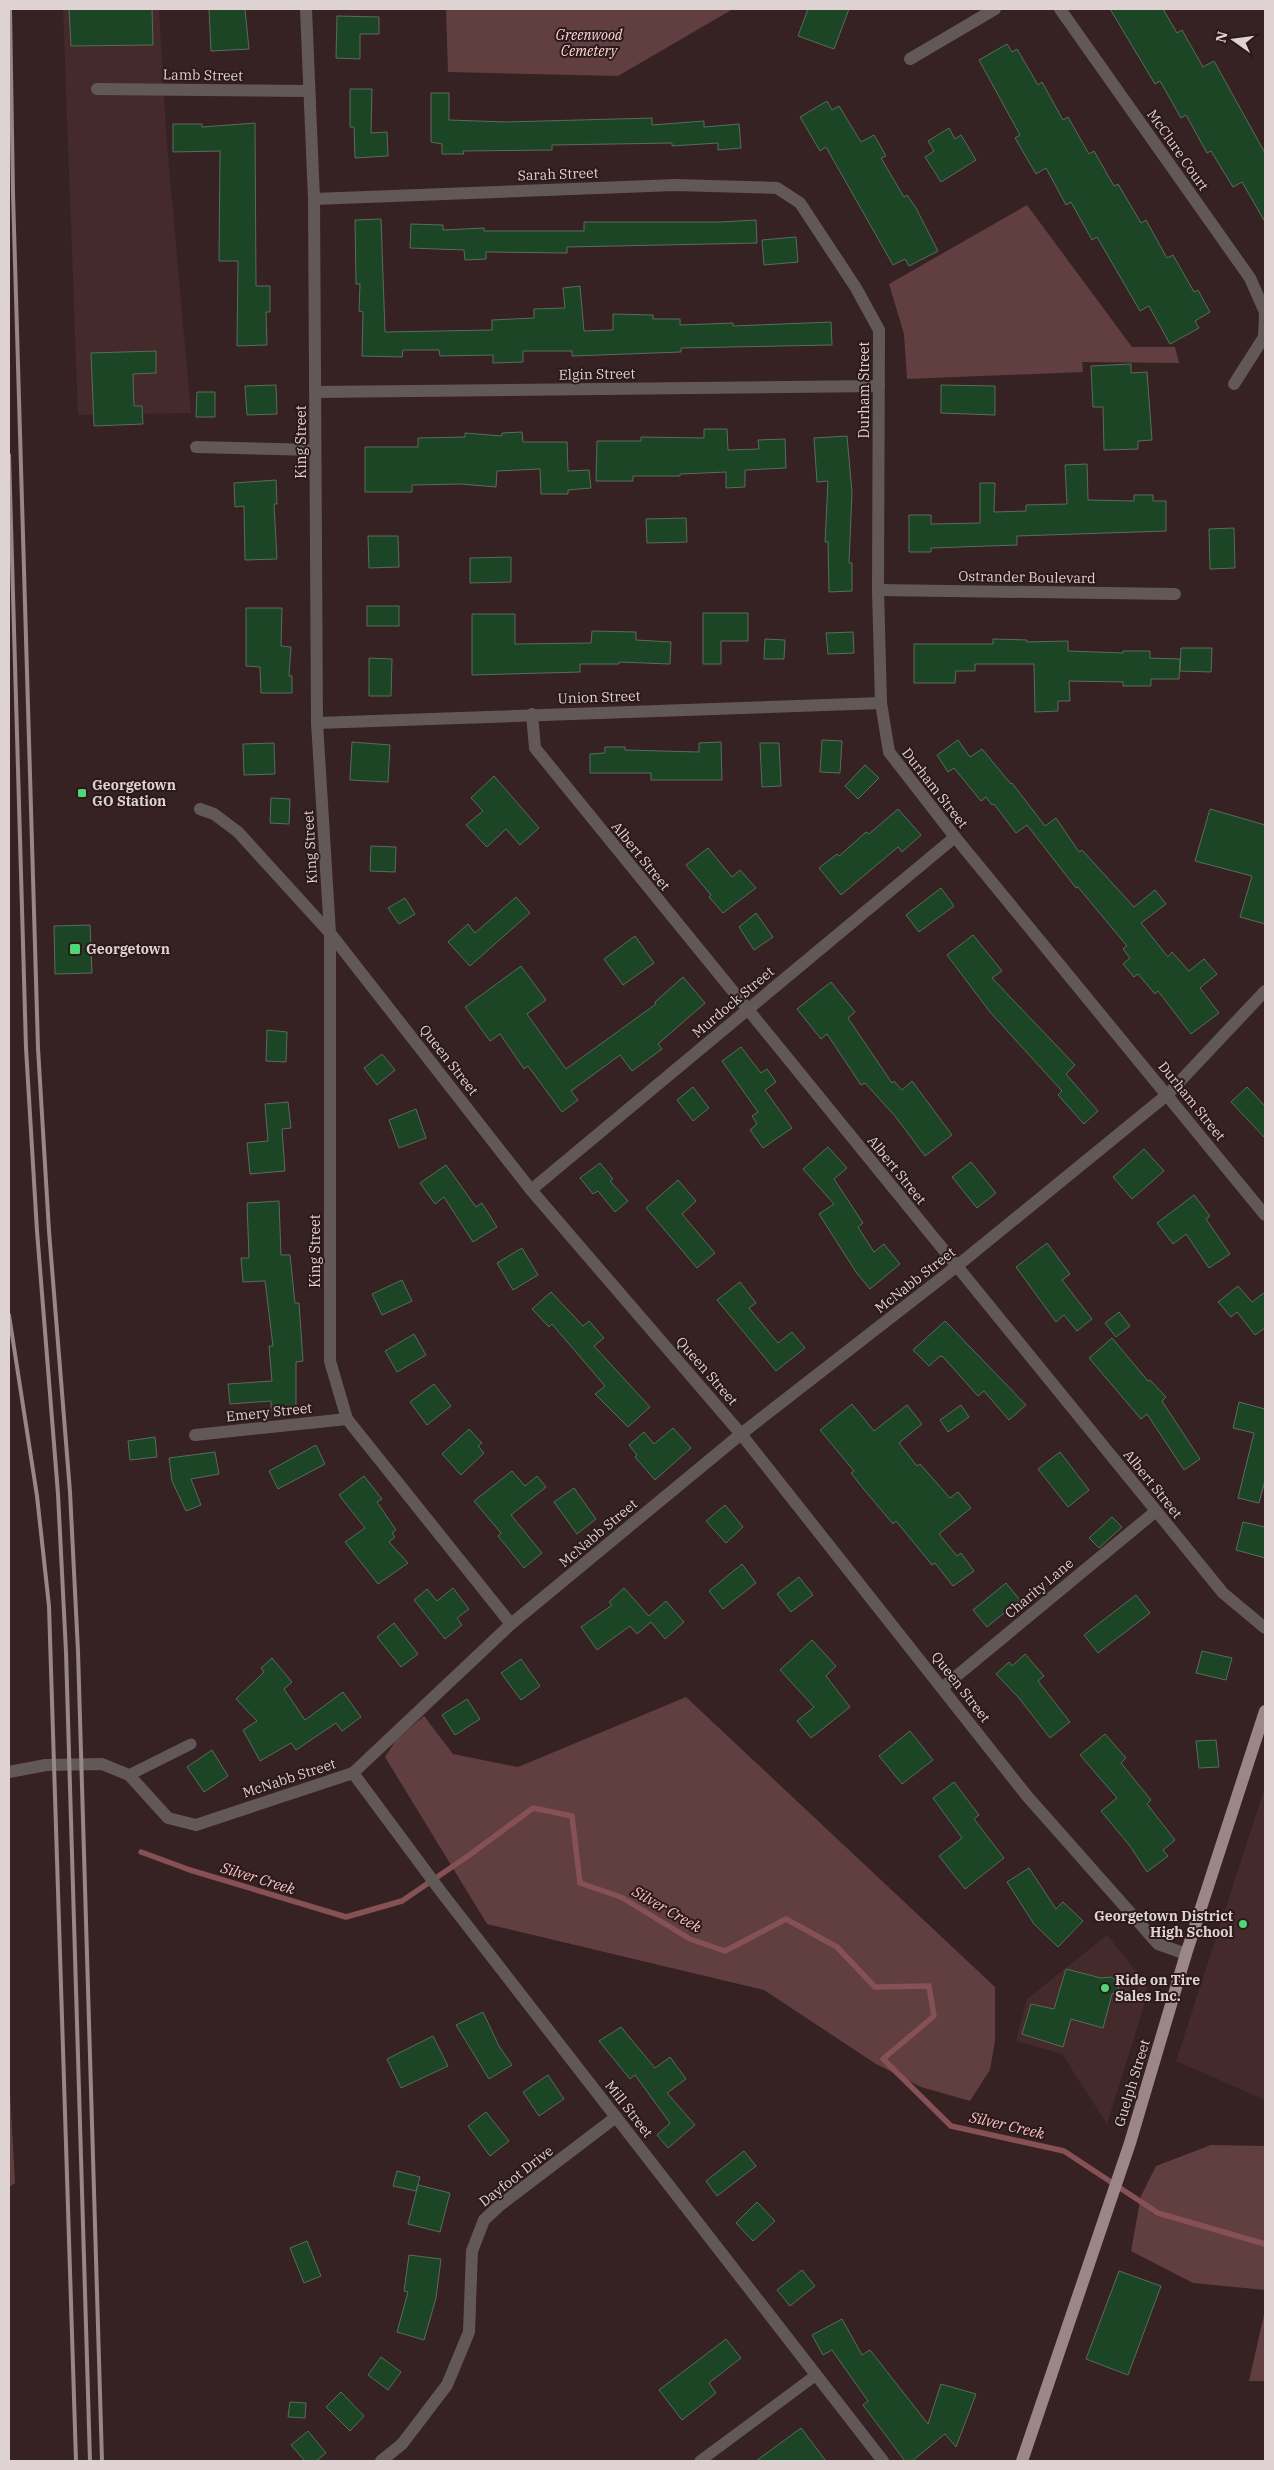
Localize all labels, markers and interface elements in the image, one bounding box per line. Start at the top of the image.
north arrow [1209,15,1259,65]
park label: Greenwood Cemetery [556,26,623,60]
text: N [1211,29,1231,44]
street label: Lamb Street [163,65,243,85]
street label: McClure Court [1143,106,1213,194]
street label: Sarah Street [517,164,599,184]
street label: Durham Street [855,341,873,439]
street label: Elgin Street [558,364,636,384]
street label: King Street [292,405,310,479]
street label: Ostrander Boulevard [958,567,1096,587]
street label: Union Street [557,687,641,707]
street label: Durham Street [898,744,972,832]
place label: Georgetown GO Station [92,776,176,810]
marker: Georgetown GO Station [76,787,88,799]
street label: King Street [299,810,321,884]
street label: Albert Street [608,818,674,894]
place label: Georgetown [86,940,170,958]
marker: Georgetown [68,942,82,956]
street label: Murdock Street [688,962,778,1042]
street label: Queen Street [416,1021,482,1099]
street label: Durham Street [1154,1058,1230,1144]
street label: Albert Street [864,1132,930,1208]
street label: King Street [306,1214,324,1288]
street label: McNabb Street [871,1243,959,1317]
street label: Queen Street [672,1333,742,1409]
street label: Emery Street [225,1399,313,1425]
street label: Albert Street [1120,1446,1186,1522]
street label: McNabb Street [555,1495,641,1571]
street label: Charity Lane [1001,1554,1077,1622]
street label: Queen Street [928,1648,994,1726]
street label: McNabb Street [240,1754,338,1802]
water label: Silver Creek [218,1857,297,1898]
water label: Silver Creek [628,1881,705,1936]
place label: Georgetown District High School [1094,1907,1233,1941]
marker: Georgetown District High School [1237,1918,1249,1930]
place label: Ride on Tire Sales Inc. [1115,1971,1200,2005]
marker: Ride on Tire Sales Inc. [1099,1982,1111,1994]
street label: Guelph Street [1110,2037,1154,2129]
street label: Mill Street [601,2077,657,2141]
water label: Silver Creek [967,2107,1047,2143]
street label: Dayfoot Drive [475,2141,557,2211]

